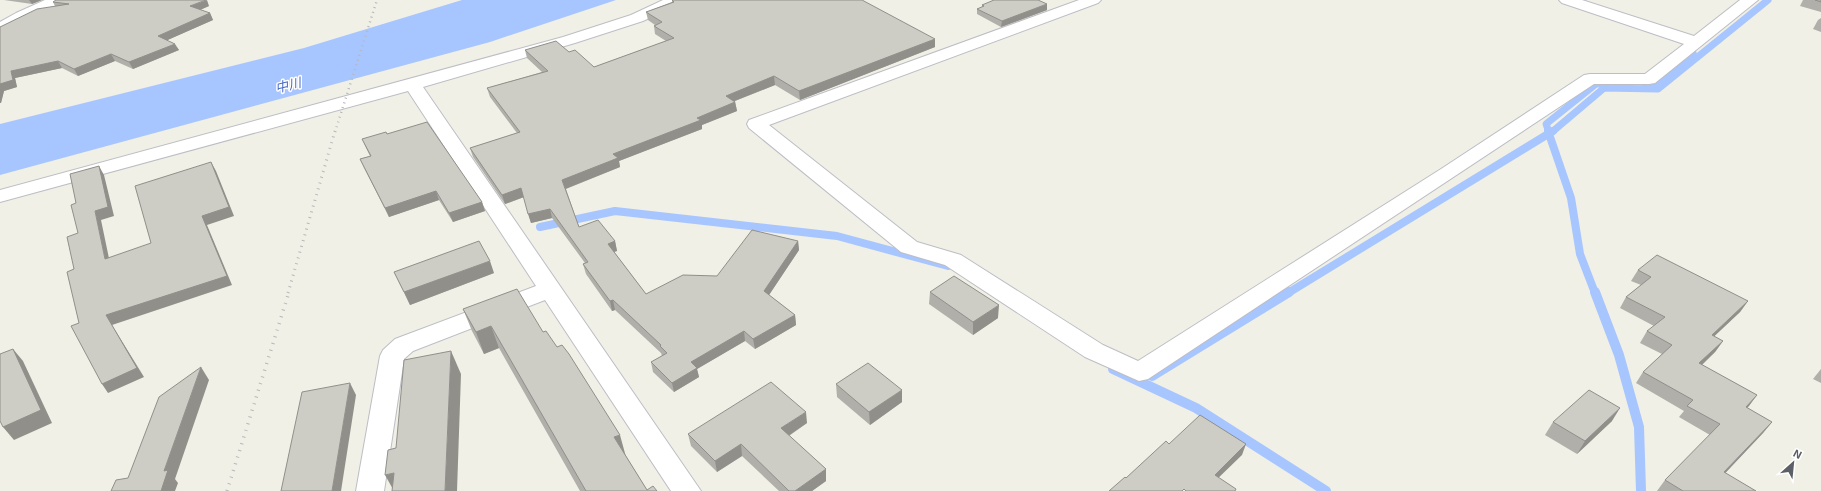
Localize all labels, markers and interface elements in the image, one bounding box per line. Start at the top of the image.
water label: 中川 [273,74,304,96]
north arrow [1773,443,1813,483]
text: N [1791,446,1804,461]

